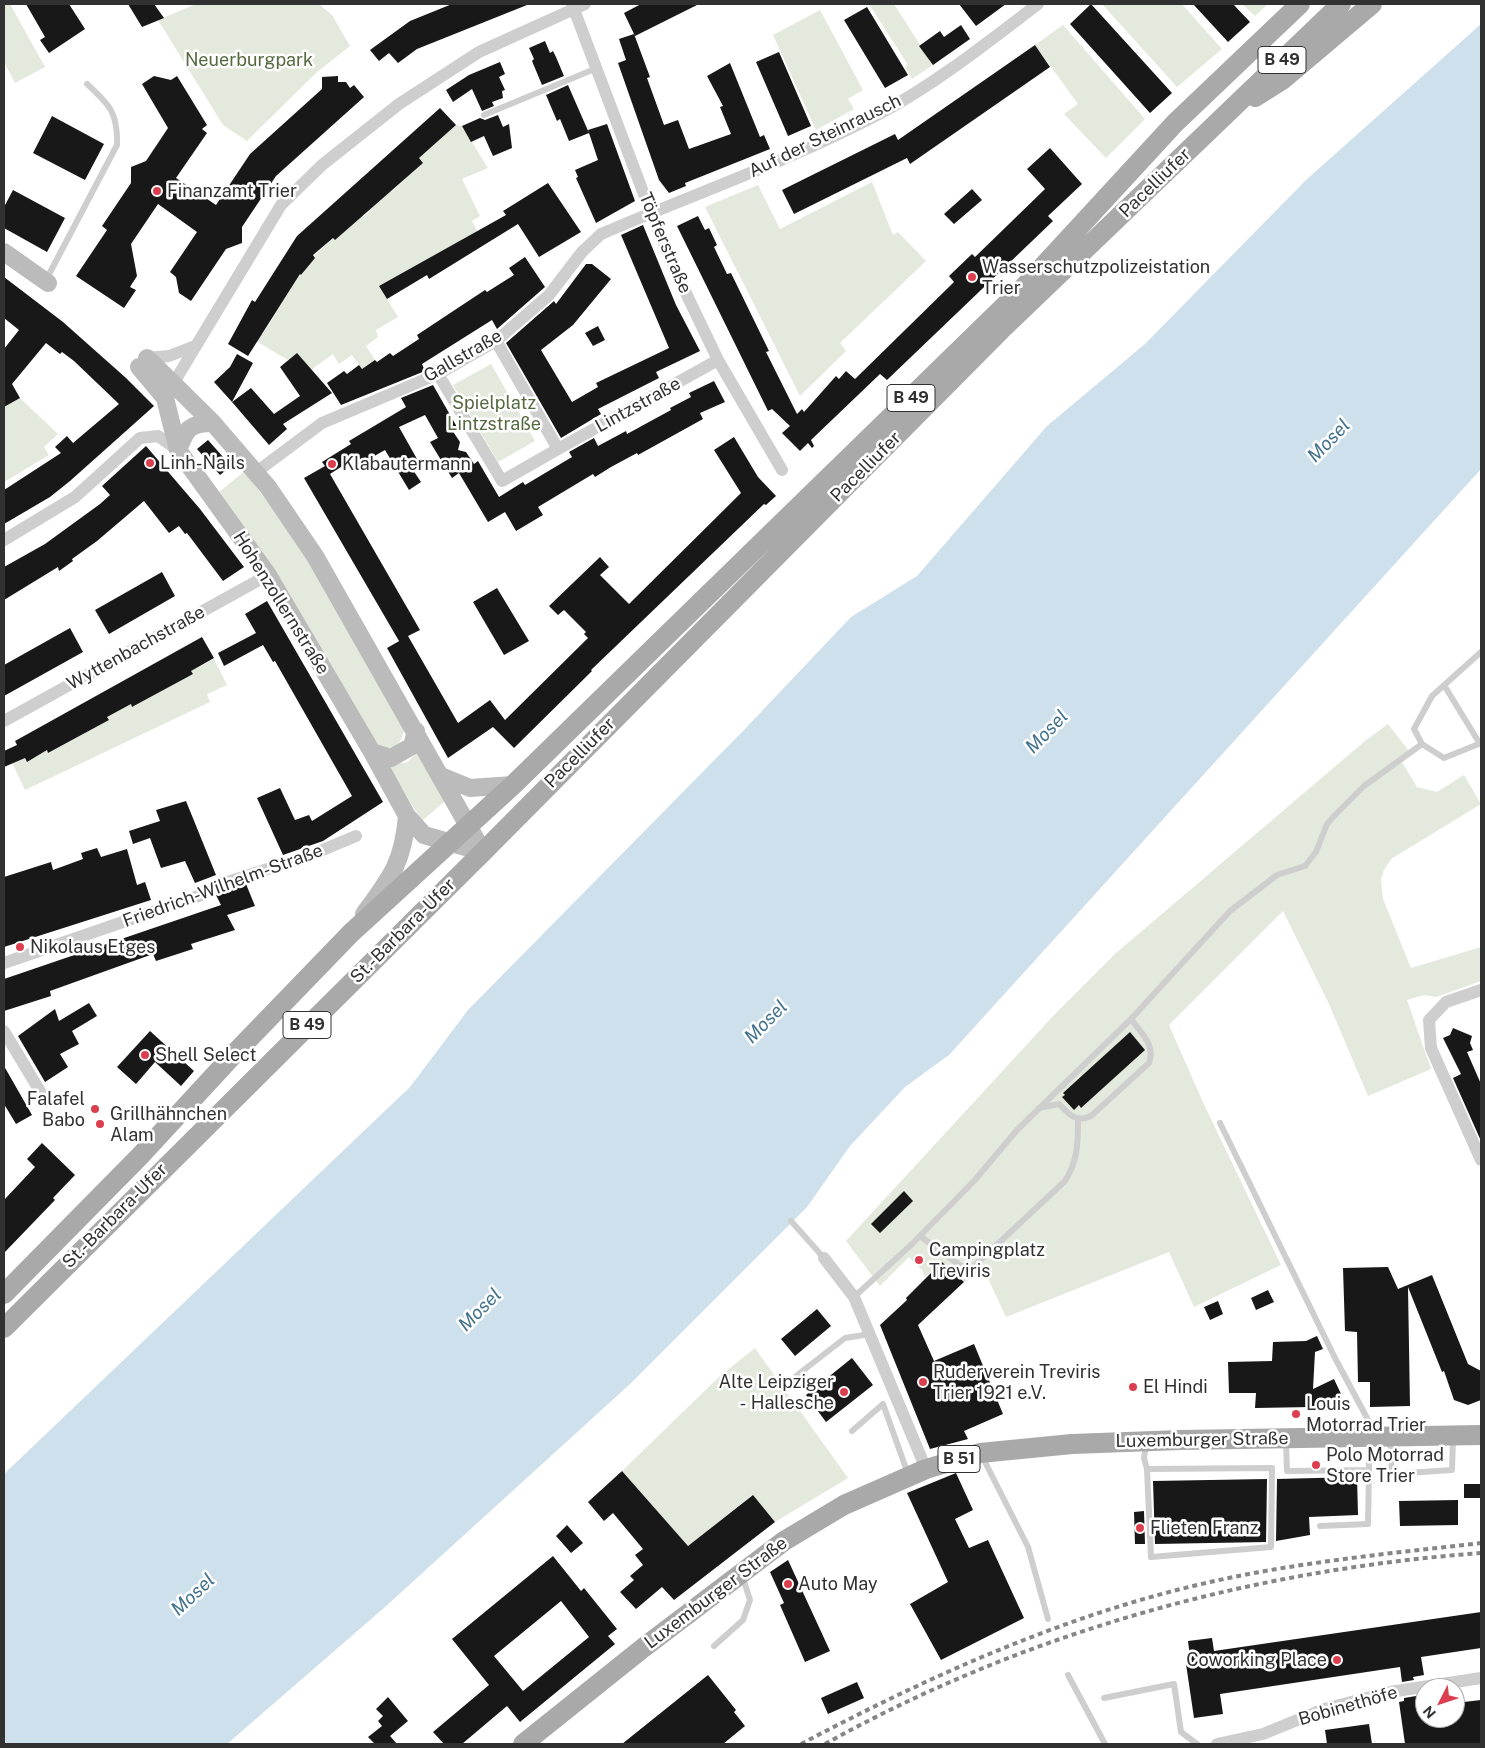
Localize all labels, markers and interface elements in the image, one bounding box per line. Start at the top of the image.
road number: B 49 [1258,46,1306,74]
park label: Neuerburgpark [185,49,313,71]
street label: Auf der Steinrausch [745,90,905,182]
street label: Pacelliufer [1115,144,1195,222]
place label: Finanzamt Trier [167,180,297,202]
marker: Finanzamt Trier [151,185,163,197]
street label: Töpferstraße [634,189,696,297]
place label: Wasserschutzpolizeistation Trier [982,256,1210,298]
marker: Wasserschutzpolizeistation Trier [966,271,978,283]
street label: Gallstraße [420,325,506,387]
street label: Lintzstraße [592,373,684,437]
road number: B 49 [887,384,935,412]
park label: Spielplatz Lintzstraße [447,392,541,434]
water label: Mosel [1303,415,1355,467]
street label: Pacelliufer [826,427,906,507]
place label: Linh-Nails [160,452,245,474]
place label: Klabautermann [342,453,471,475]
marker: Linh-Nails [144,457,156,469]
marker: Klabautermann [326,458,338,470]
street label: Hohenzollernstraße [228,527,334,679]
street label: Wyttenbachstraße [63,601,209,695]
water label: Mosel [1021,706,1073,758]
street label: Pacelliufer [540,713,620,793]
street label: Friedrich-Wilhelm-Straße [120,840,326,932]
street label: St.-Barbara-Ufer [346,874,460,988]
place label: Nikolaus Etges [30,936,155,958]
marker: Nikolaus Etges [14,941,26,953]
water label: Mosel [740,996,792,1048]
road number: B 49 [283,1012,331,1038]
place label: Shell Select [155,1044,256,1066]
marker: Shell Select [139,1049,151,1061]
place label: Falafel Babo [27,1088,85,1130]
marker: Falafel Babo [89,1103,101,1115]
place label: Grillhähnchen Alam [110,1103,227,1146]
marker: Grillhähnchen Alam [94,1118,106,1130]
street label: St.-Barbara-Ufer [58,1159,172,1273]
place label: Campingplatz Treviris [929,1239,1045,1282]
marker: Campingplatz Treviris [913,1254,925,1266]
water label: Mosel [454,1284,506,1336]
place label: Ruderverein Treviris Trier 1921 e.V. [933,1361,1100,1404]
place label: Alte Leipziger - Hallesche [719,1371,834,1414]
marker: Ruderverein Treviris Trier 1921 e.V. [917,1376,929,1388]
place label: El Hindi [1143,1376,1208,1398]
marker: El Hindi [1127,1381,1139,1393]
marker: Alte Leipziger - Hallesche [838,1386,850,1398]
place label: Louis Motorrad Trier [1306,1393,1426,1436]
marker: Louis Motorrad Trier [1290,1408,1302,1420]
street label: Luxemburger Straße [1115,1428,1289,1452]
place label: Polo Motorrad Store Trier [1326,1444,1444,1486]
road number: B 51 [938,1446,980,1472]
marker: Polo Motorrad Store Trier [1310,1459,1322,1471]
place label: Flieten Franz [1150,1517,1258,1539]
marker: Flieten Franz [1134,1522,1146,1534]
street label: Luxemburger Straße [640,1532,792,1654]
water label: Mosel [166,1569,220,1621]
place label: Auto May [798,1573,878,1595]
marker: Auto May [782,1578,794,1590]
place label: Coworking Place [1186,1649,1327,1671]
marker: Coworking Place [1331,1654,1343,1666]
north arrow [1415,1678,1465,1728]
street label: Bobinethöfe [1296,1682,1400,1730]
text: N [1420,1703,1439,1722]

